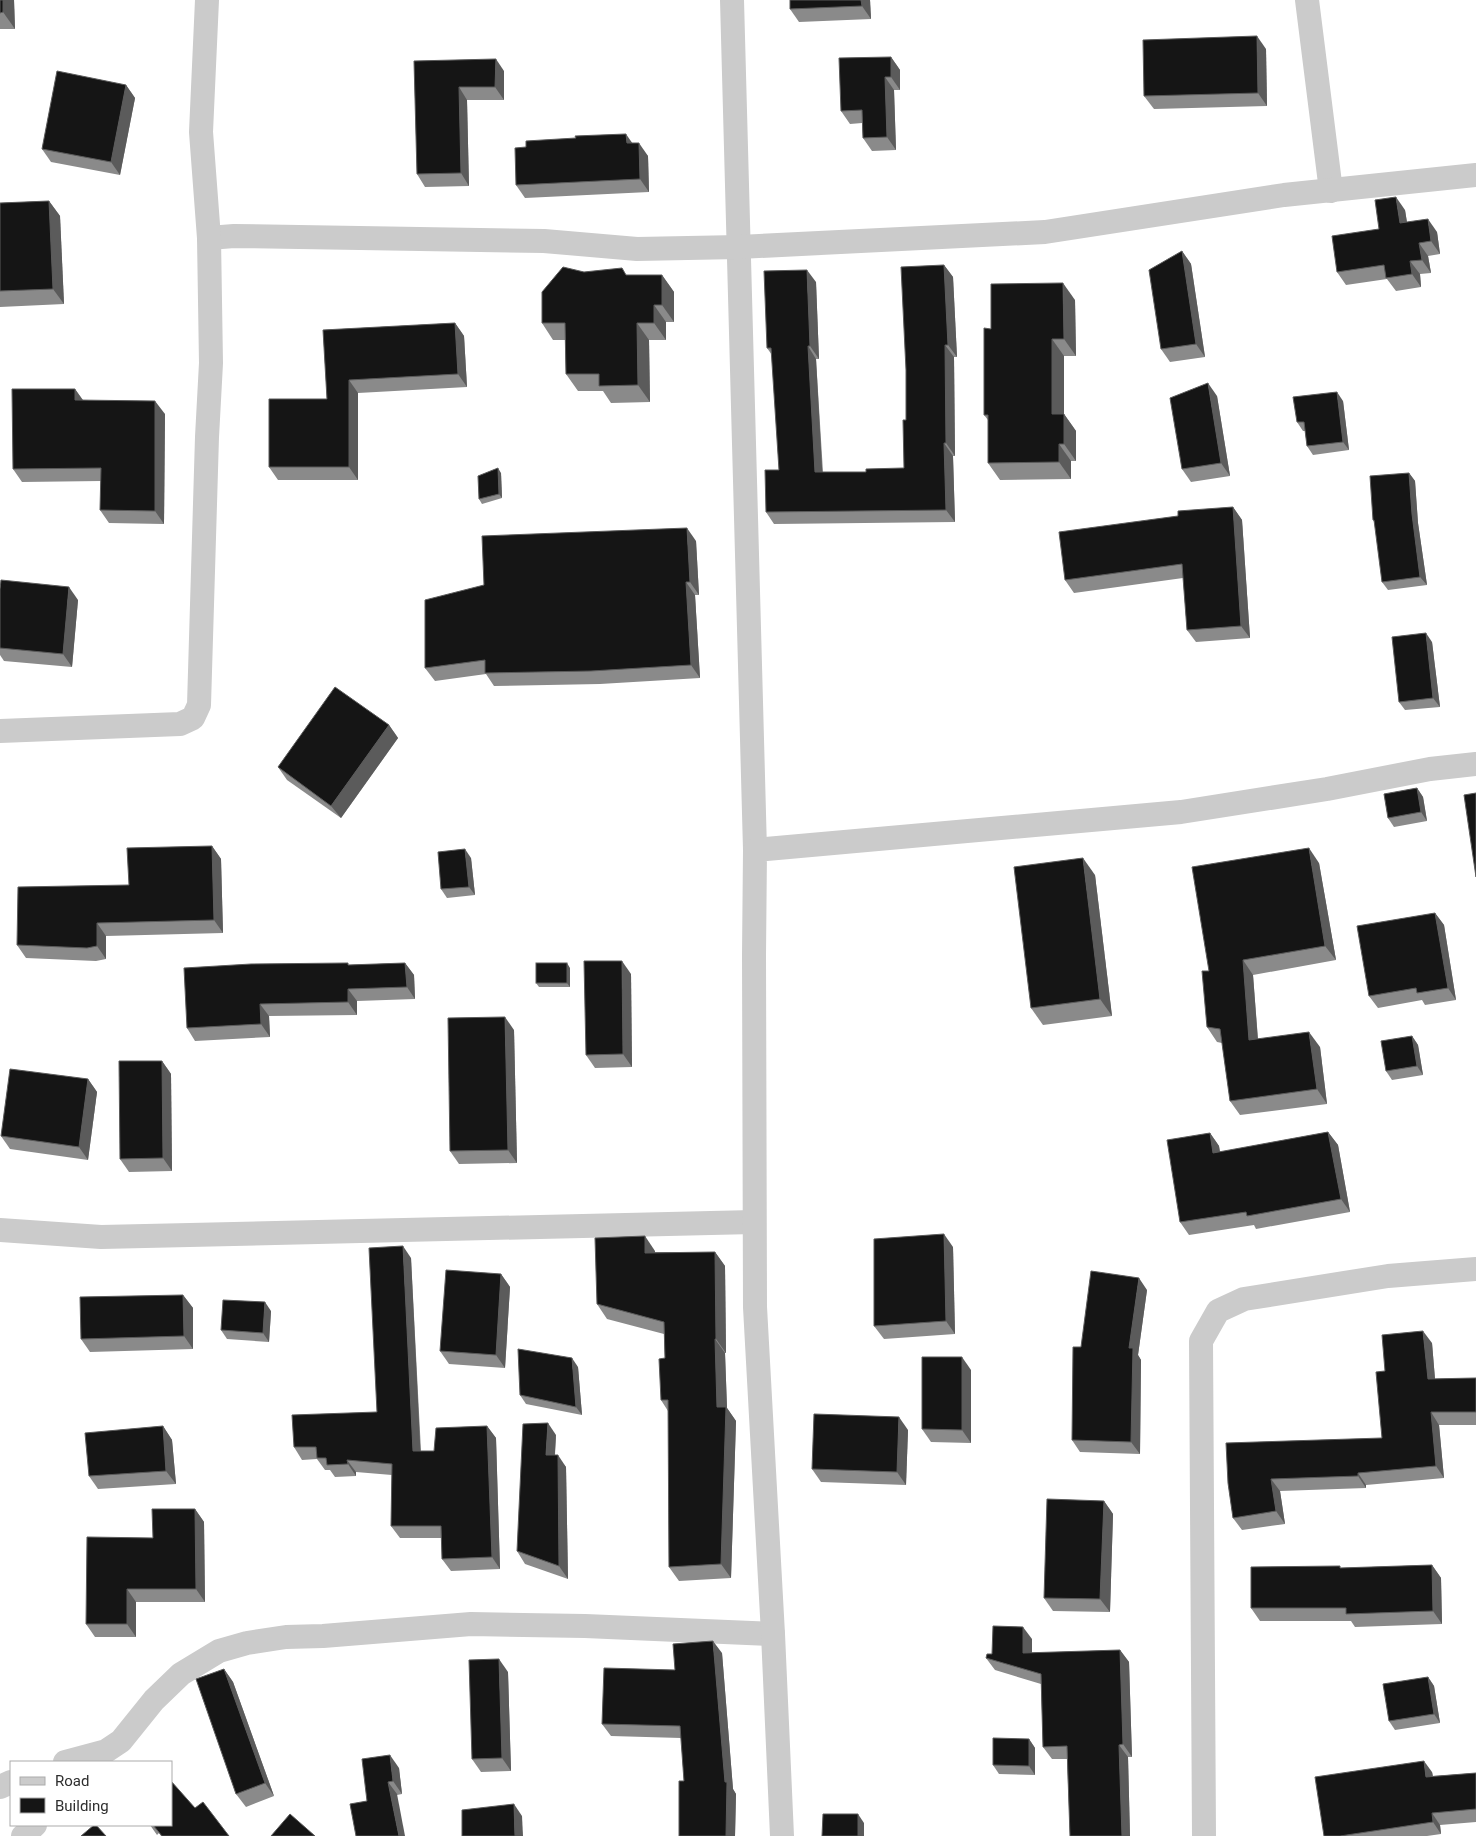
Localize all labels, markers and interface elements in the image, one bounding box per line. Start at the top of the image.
legend [10,1761,172,1826]
text: Road [55,1772,89,1790]
text: Building [55,1797,109,1815]

